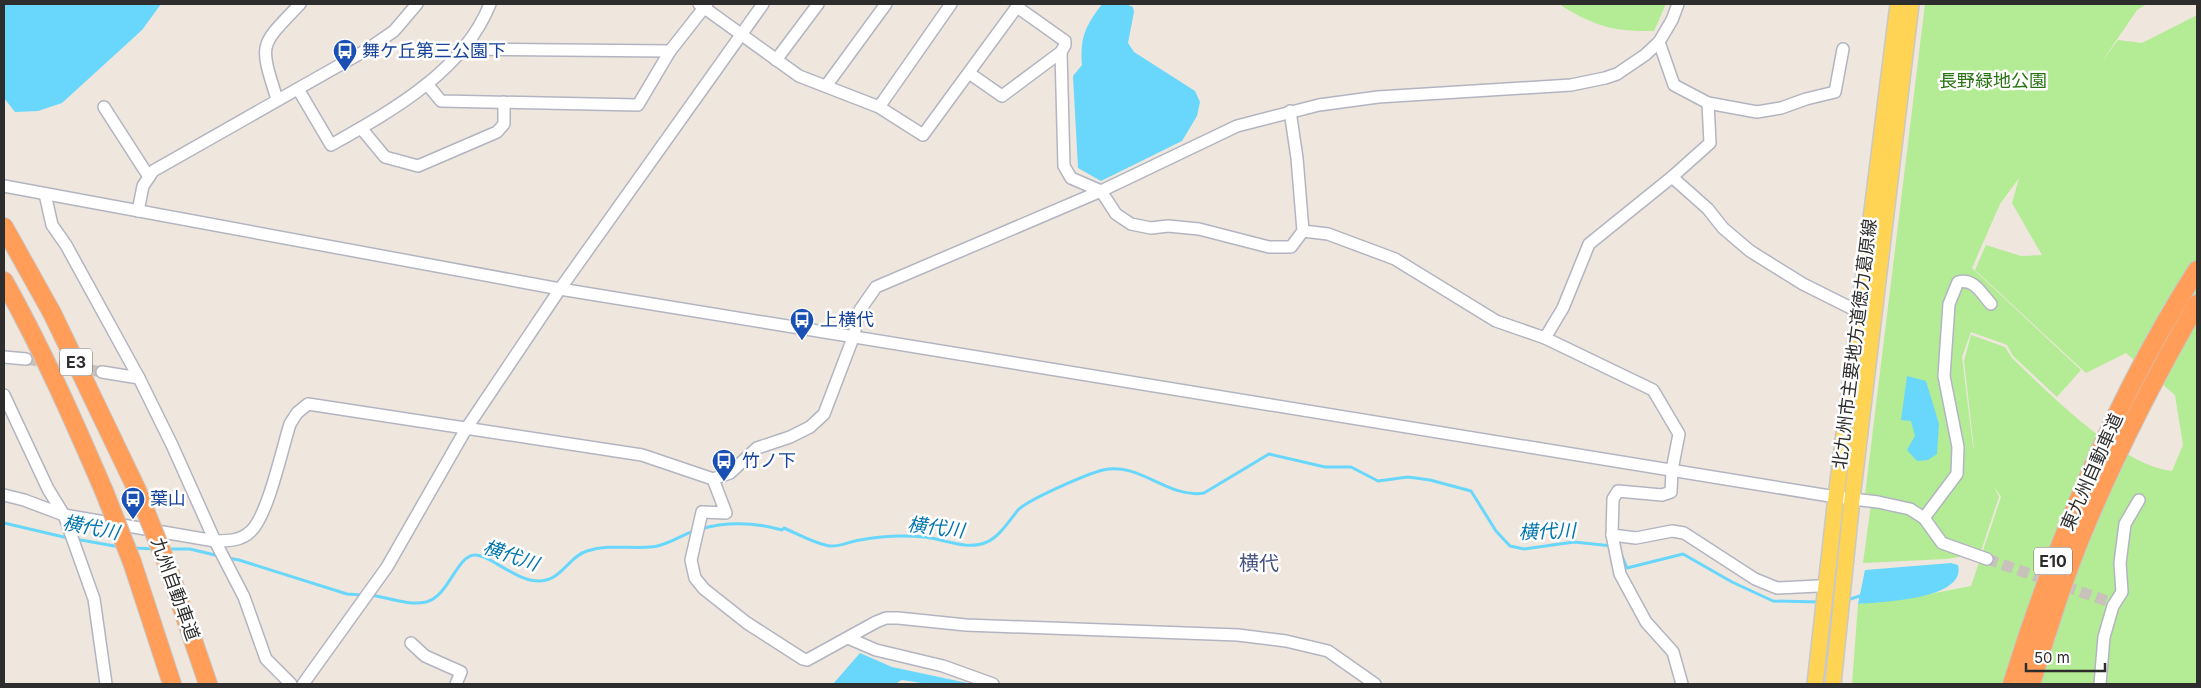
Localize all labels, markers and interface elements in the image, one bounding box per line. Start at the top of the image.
bus stop icon: 舞ケ丘第三公園下 [332,38,358,72]
place label: 舞ケ丘第三公園下 [362,40,506,61]
park label: 長野緑地公園 [1939,70,2047,91]
street label: 北九州市主要地方道徳力葛原線 [1829,218,1880,470]
bus stop icon: 上横代 [789,307,815,341]
place label: 上横代 [820,309,874,330]
road number: E3 [60,348,92,376]
street label: 東九州自動車道 [2056,410,2127,534]
bus stop icon: 竹ノ下 [711,448,737,482]
place label: 竹ノ下 [742,450,796,471]
bus stop icon: 葉山 [120,486,146,520]
place label: 葉山 [150,488,186,509]
water label: 横代川 [61,511,123,545]
water label: 横代川 [906,513,968,543]
water label: 横代川 [1518,519,1578,544]
street label: 九州自動車道 [147,534,204,643]
water label: 横代川 [480,535,543,576]
road number: E10 [2034,548,2072,574]
district label: 横代 [1239,551,1279,575]
scale bar [2026,640,2105,672]
text: 50 m [2034,648,2070,667]

